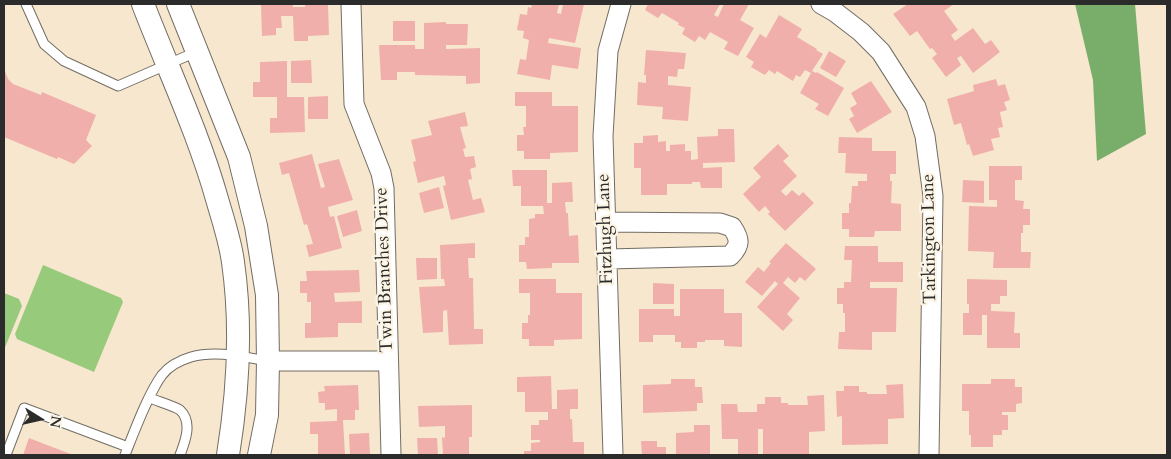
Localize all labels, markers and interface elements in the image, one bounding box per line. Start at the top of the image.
street label: Fitzhugh Lane [593,173,619,285]
street label: Tarkington Lane [918,174,942,304]
street label: Twin Branches Drive [371,187,399,353]
north arrow [15,394,65,444]
text: N [45,414,66,429]

